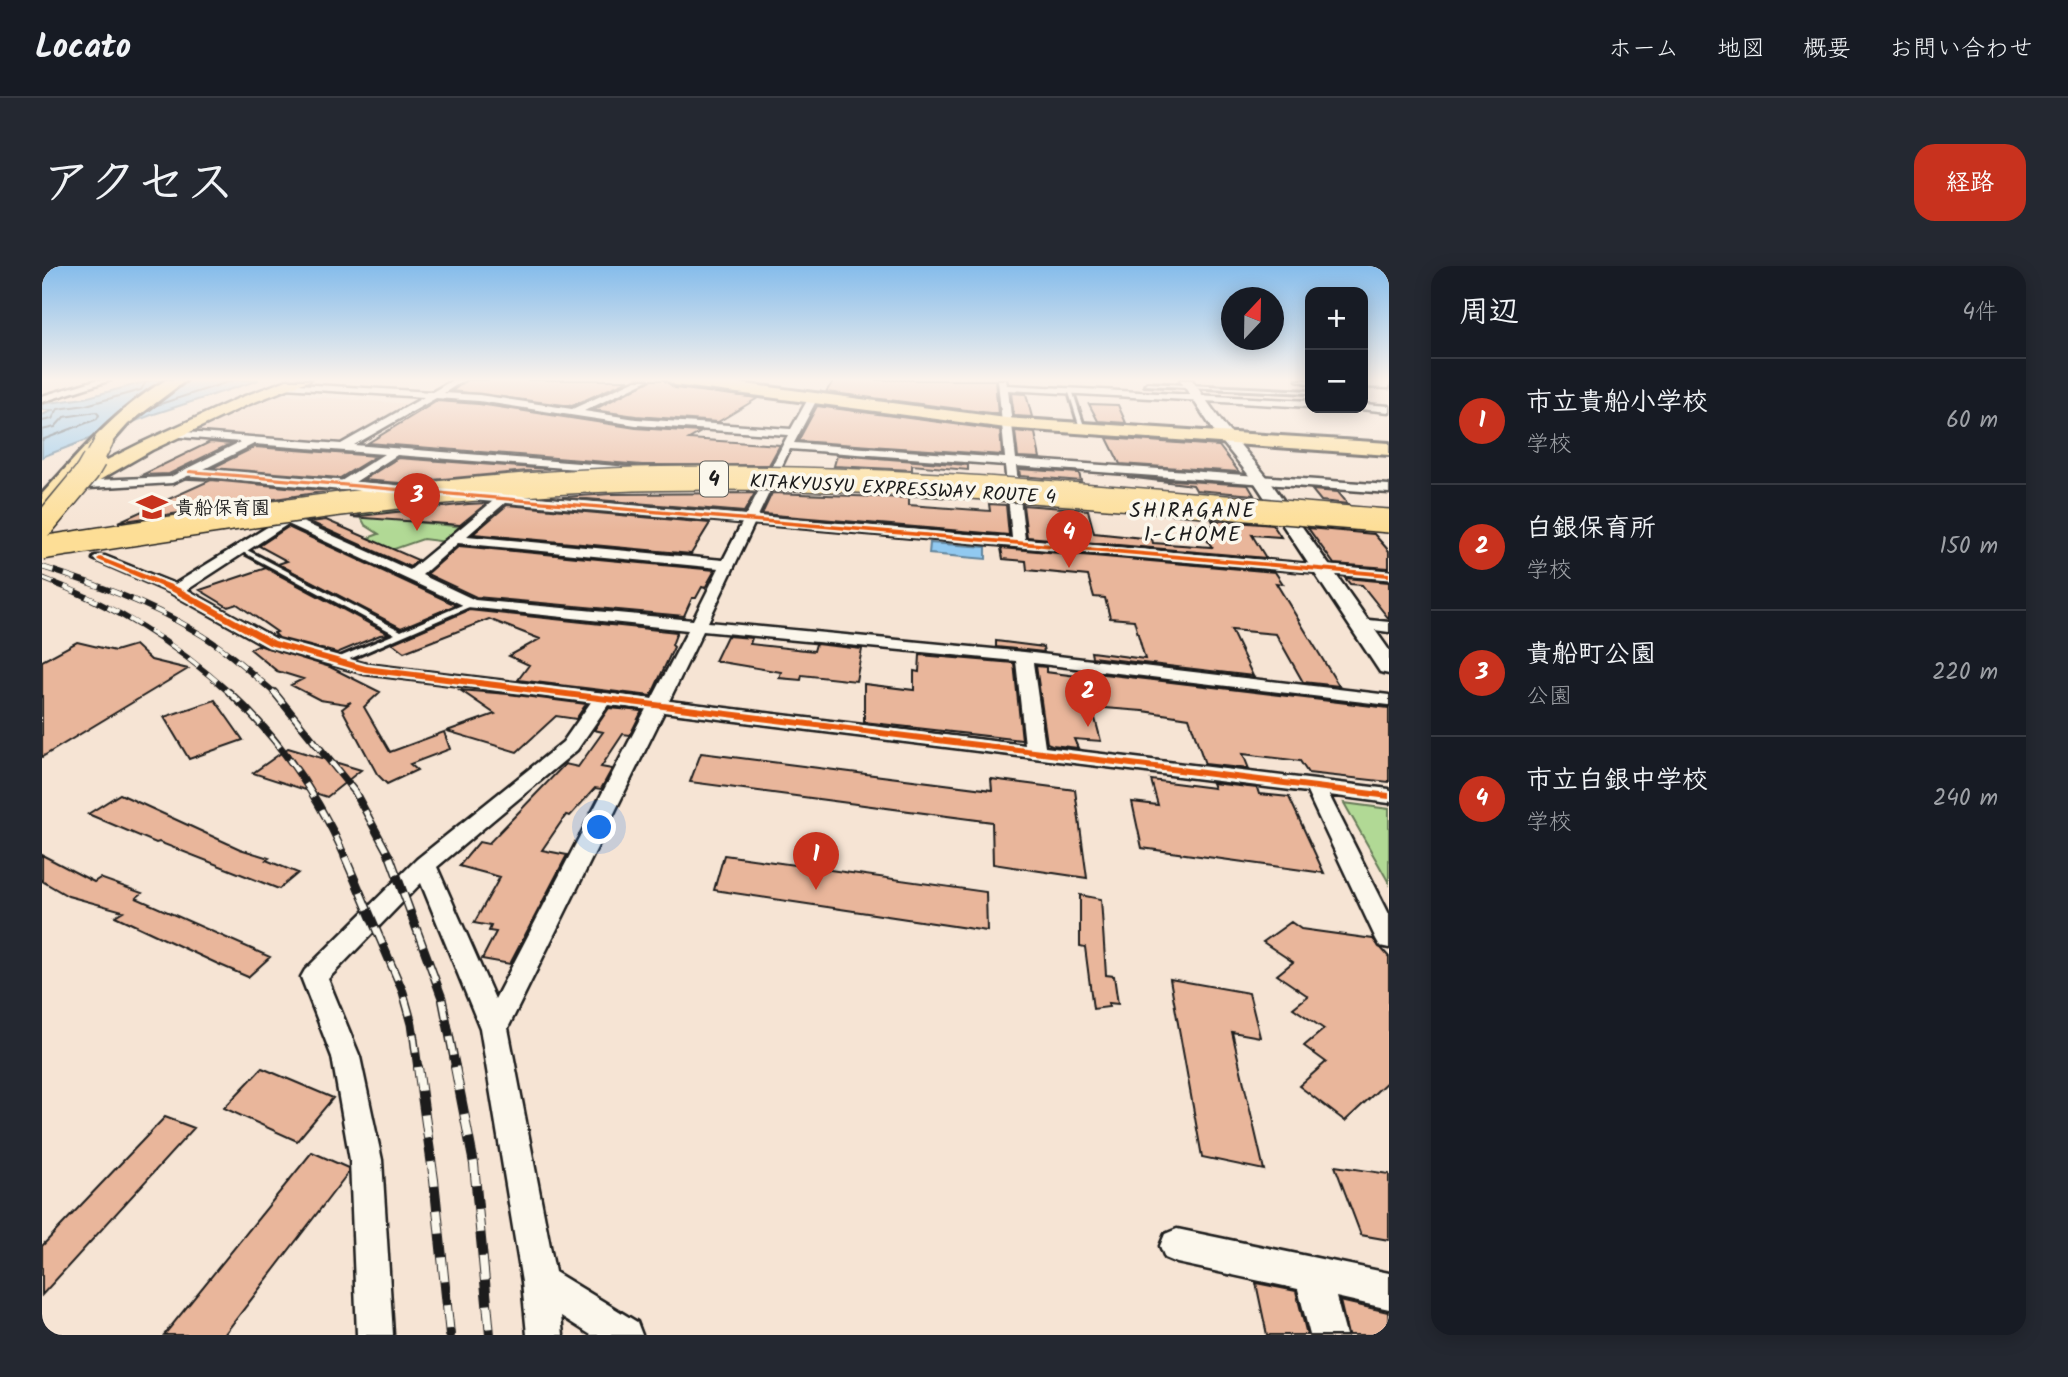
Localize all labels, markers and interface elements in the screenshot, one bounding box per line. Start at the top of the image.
text: Locato [35,22,131,75]
text: ホーム [1608,30,1679,69]
text: 地図 [1717,30,1765,69]
text: 概要 [1803,30,1851,69]
text: お問い合わせ [1889,30,2033,69]
button: 経路 [1914,144,2026,221]
text: アクセス [42,146,235,224]
north arrow [1221,287,1284,350]
map controls [1305,287,1368,413]
button: + [1305,287,1368,350]
text: 周辺 [1459,289,1519,337]
text: 4件 [1962,295,1998,331]
button: − [1305,350,1368,413]
text: 市立貴船小学校 [1526,382,1708,424]
text: 1 [1479,403,1485,439]
text: 60 m [1946,403,1998,439]
text: 学校 [1526,427,1572,463]
road number: 4 [700,462,728,496]
street label: KITAKYUSYU EXPRESSWAY ROUTE 4 [749,467,1057,513]
pin: 3 [394,473,440,531]
school or university icon: 貴船保育園 [135,490,169,524]
place label: 貴船保育園 [175,494,270,524]
district label: SHIRAGANE 1-CHOME [1130,495,1256,552]
text: 白銀保育所 [1526,508,1656,550]
pin: 4 [1046,510,1092,568]
text: 2 [1475,529,1489,565]
text: 150 m [1939,529,1998,565]
text: 学校 [1526,553,1572,589]
text: 貴船町公園 [1526,634,1656,676]
text: 3 [1476,655,1488,691]
text: 220 m [1932,655,1998,691]
pin: 2 [1065,669,1111,727]
text: 公園 [1526,679,1572,715]
text: 市立白銀中学校 [1526,760,1708,802]
text: 4 [1476,781,1488,817]
text: 240 m [1933,781,1998,817]
text: 学校 [1526,805,1572,841]
your location [582,810,616,844]
pin: 1 [793,832,839,890]

